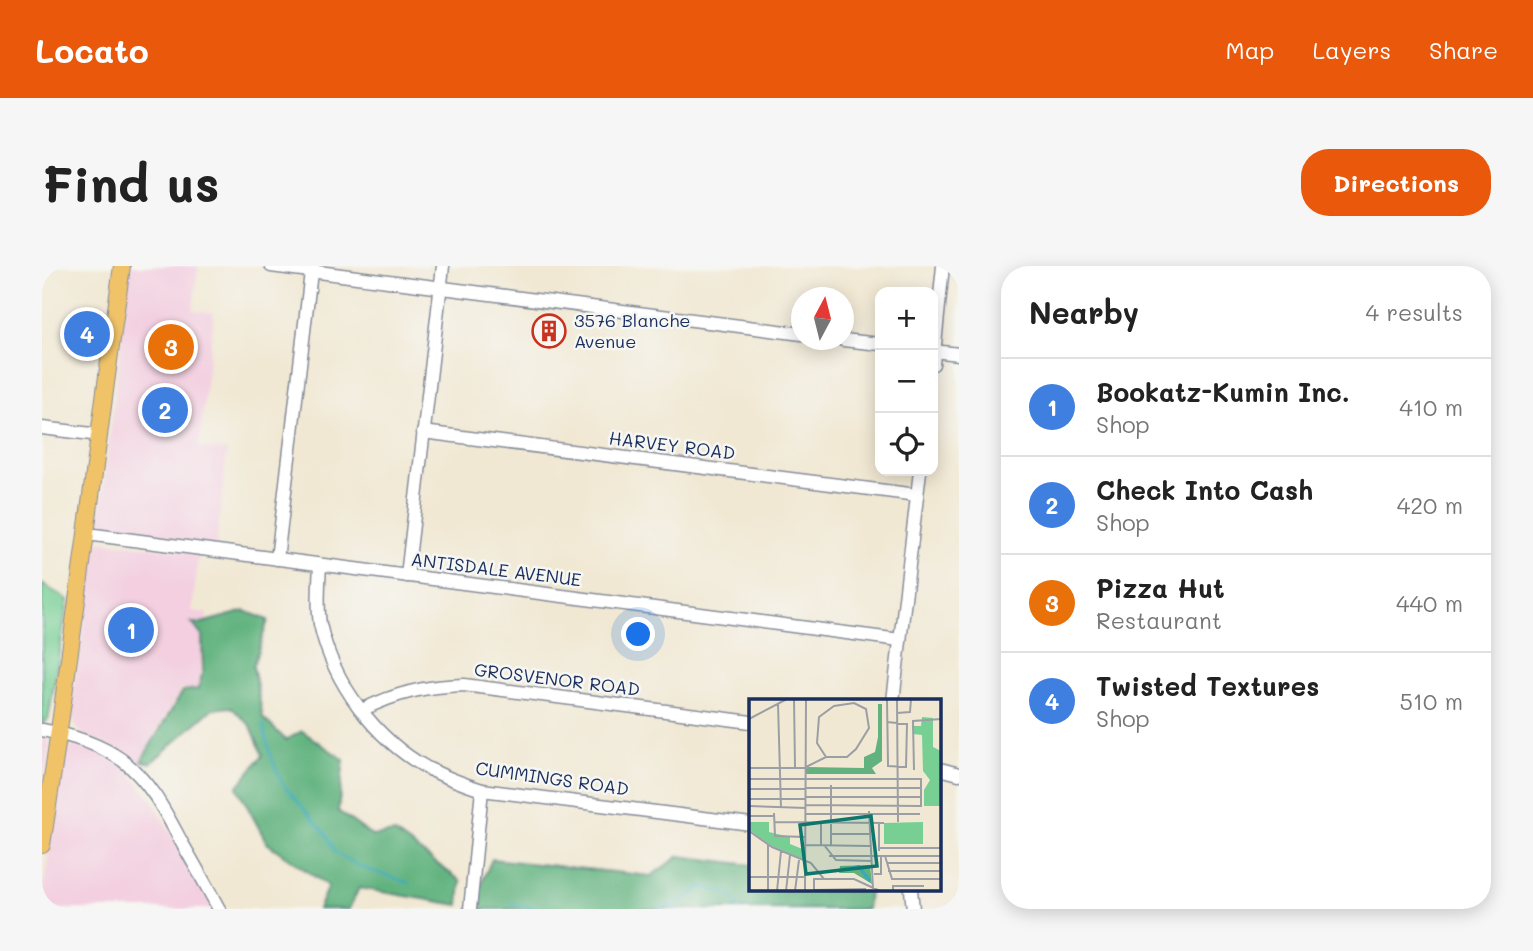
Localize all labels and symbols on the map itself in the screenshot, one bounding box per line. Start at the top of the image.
north arrow [791,287,854,350]
pin: 4 [64,308,110,360]
place label: 3576 Blanche Avenue [574,308,690,353]
building icon: 3576 Blanche Avenue [530,312,568,350]
pin: 3 [148,321,194,373]
pin: 2 [142,384,188,436]
street label: HARVEY ROAD [608,425,737,465]
street label: ANTISDALE AVENUE [410,547,583,591]
pin: 1 [108,604,154,656]
your location [621,617,655,651]
street label: GROSVENOR ROAD [473,657,641,701]
inset map [749,699,942,892]
street label: CUMMINGS ROAD [474,755,630,801]

